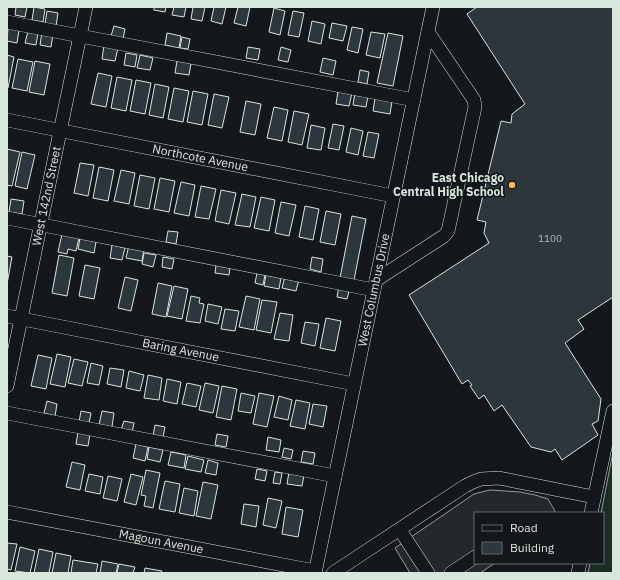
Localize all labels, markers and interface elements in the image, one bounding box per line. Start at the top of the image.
street label: Northcote Avenue [151,141,250,174]
street label: West 142nd Street [28,145,64,247]
place label: East Chicago Central High School [393,170,504,199]
marker: East Chicago Central High School [507,180,517,190]
street label: West Columbus Drive [354,232,393,348]
house number: 1100 [538,232,562,245]
street label: Baring Avenue [141,335,221,364]
legend [474,512,604,564]
text: Road [510,520,538,535]
street label: Magoun Avenue [118,526,205,557]
text: Building [510,540,555,555]

